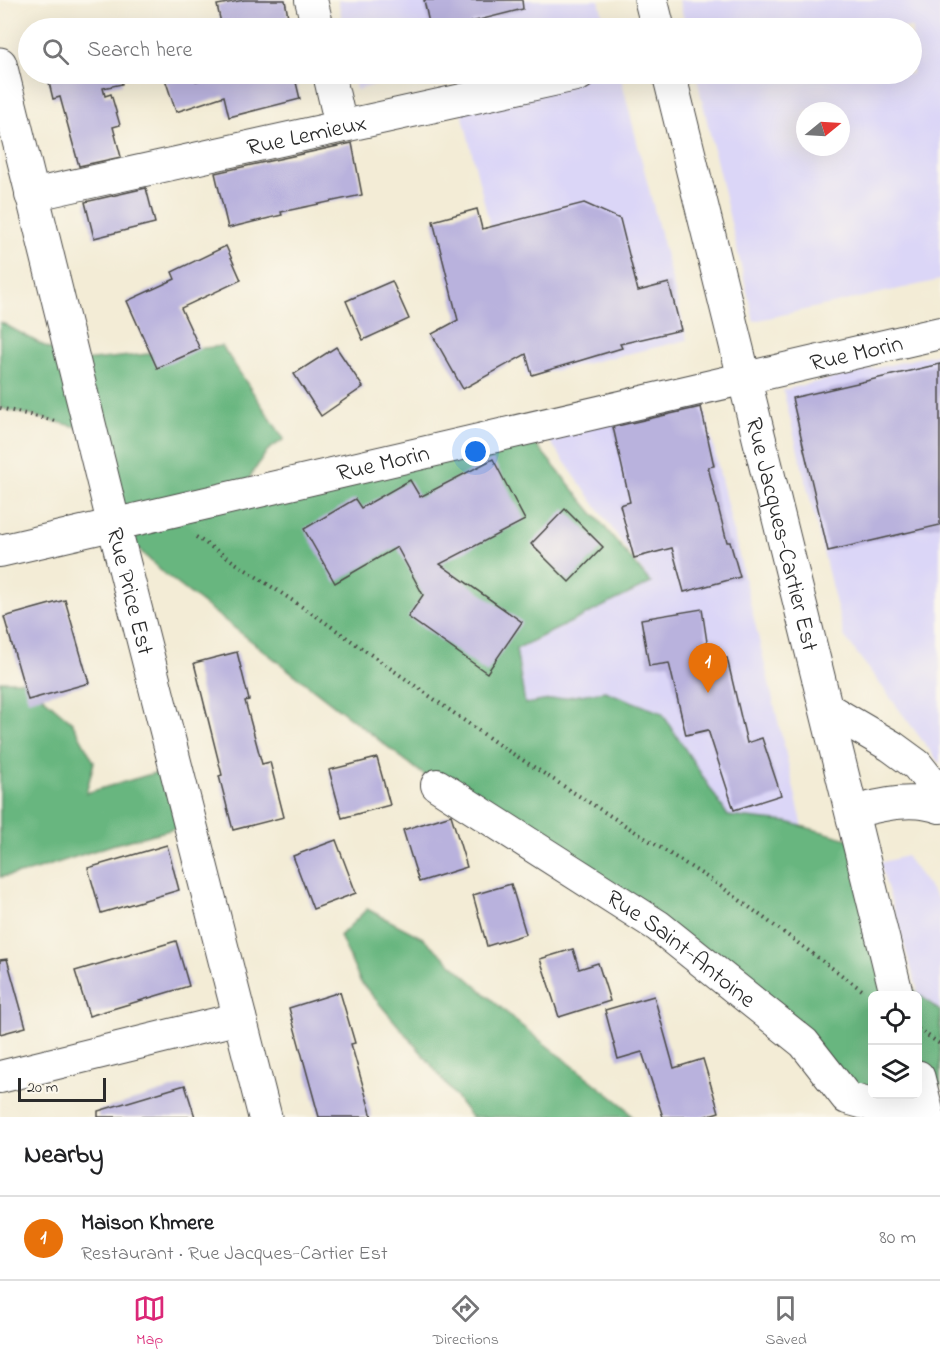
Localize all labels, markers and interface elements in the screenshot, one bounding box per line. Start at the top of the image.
search box [18,18,922,84]
icon: search [39,35,72,68]
text: Search here [87,35,192,67]
north arrow [796,102,850,156]
street label: Rue Lemieux [244,107,370,167]
street label: Rue Morin [807,327,907,383]
street label: Rue Jacques-Cartier Est [735,414,826,655]
street label: Rue Morin [333,437,433,492]
your location [461,437,490,466]
street label: Rue Price Est [95,524,161,659]
pin: 1 [688,644,728,693]
street label: Rue Saint-Antoine [598,882,762,1018]
map controls [868,991,922,1099]
button: locate [868,991,922,1045]
button: layers [868,1045,922,1099]
scale bar [18,1075,106,1102]
text: 20 m [27,1076,58,1100]
text: Nearby [24,1137,103,1175]
text: Maison Khmere [81,1208,214,1240]
text: 1 [40,1224,47,1253]
text: 80 m [879,1224,916,1253]
text: Restaurant · Rue Jacques-Cartier Est [81,1240,388,1269]
tab: Map [133,1292,166,1352]
tab: Directions [432,1292,499,1352]
tab: Saved [765,1292,807,1352]

